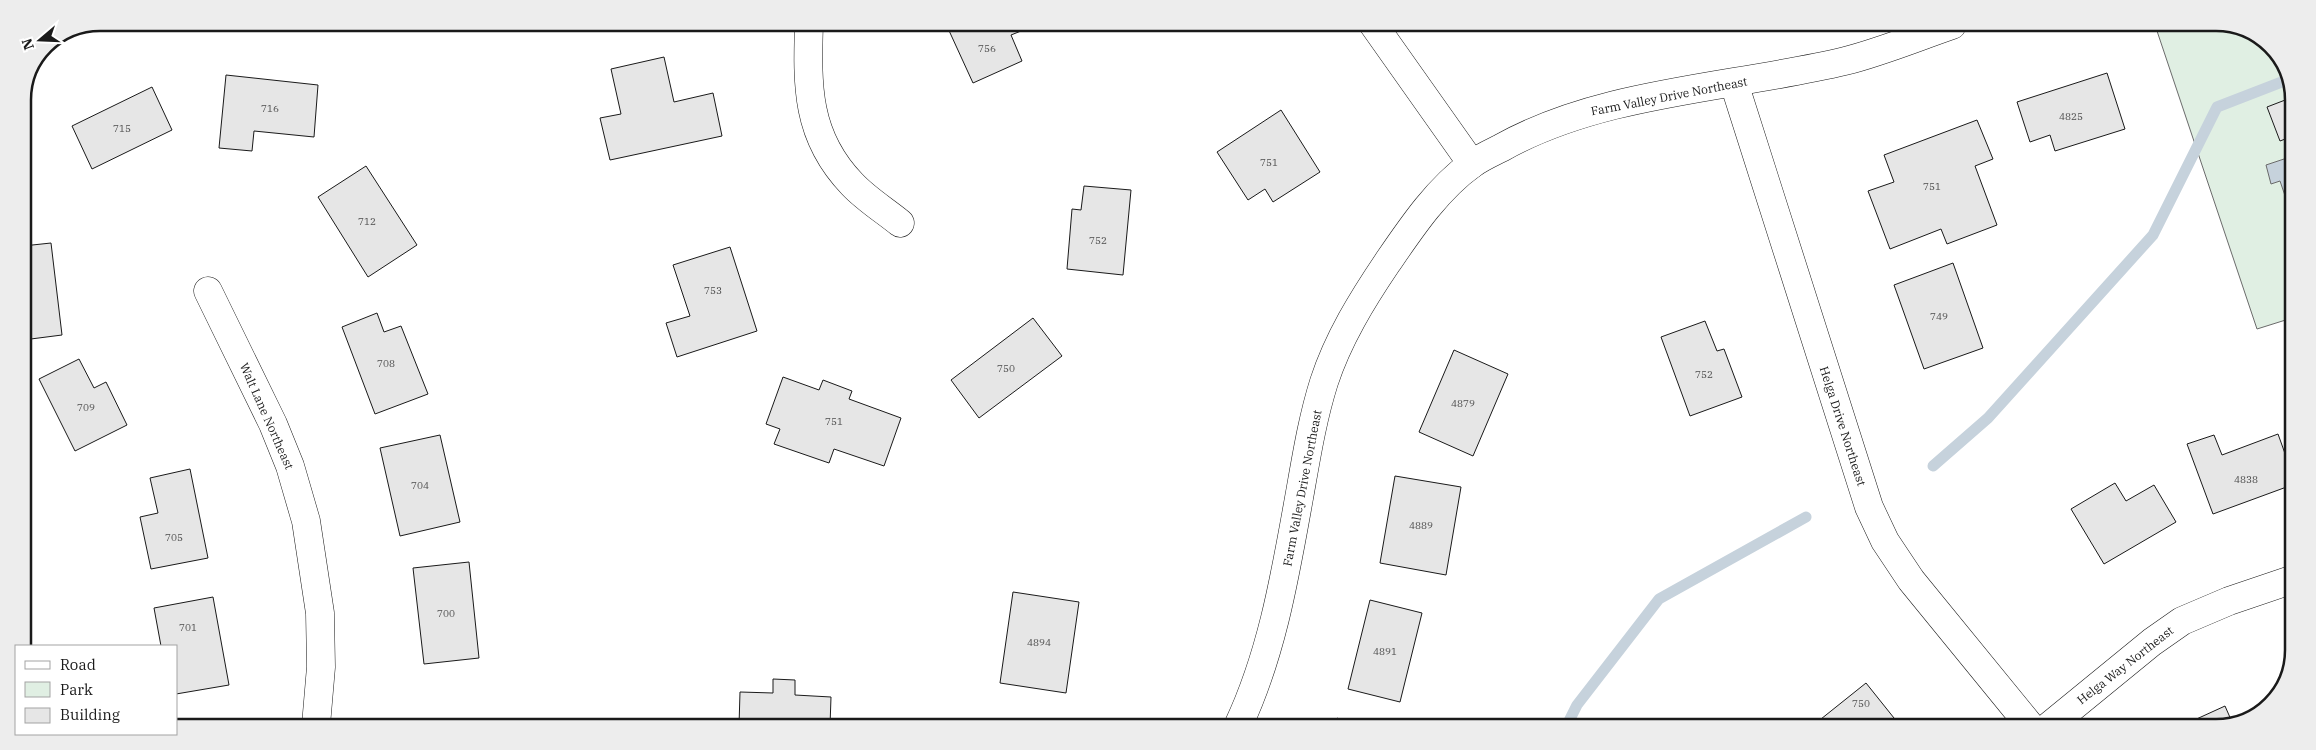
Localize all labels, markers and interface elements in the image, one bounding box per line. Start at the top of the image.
north arrow [15,15,65,65]
text: N [17,36,38,52]
house number: 756 [978,42,996,55]
street label: Farm Valley Drive Northeast [1590,73,1748,119]
house number: 716 [261,102,279,115]
house number: 4825 [2059,110,2083,123]
house number: 715 [113,122,131,135]
house number: 751 [1260,156,1278,169]
house number: 751 [1923,180,1941,193]
house number: 712 [358,215,376,228]
house number: 752 [1089,234,1107,247]
house number: 753 [704,284,722,297]
house number: 749 [1930,310,1948,323]
house number: 708 [377,357,395,370]
street label: Walt Lane Northeast [237,360,297,472]
house number: 750 [997,362,1015,375]
street label: Helga Drive Northeast [1817,364,1869,488]
house number: 752 [1695,368,1713,381]
house number: 4879 [1451,397,1475,410]
house number: 709 [77,401,95,414]
street label: Farm Valley Drive Northeast [1279,409,1325,567]
house number: 751 [825,415,843,428]
house number: 4838 [2234,473,2258,486]
house number: 704 [411,479,429,492]
house number: 4889 [1409,519,1433,532]
house number: 705 [165,531,183,544]
house number: 700 [437,607,455,620]
house number: 701 [179,621,197,634]
street label: Helga Way Northeast [2074,623,2176,707]
house number: 4894 [1027,636,1051,649]
legend [15,645,178,735]
house number: 4891 [1373,645,1397,658]
text: Road [60,655,96,674]
text: Park [60,680,93,699]
house number: 750 [1852,697,1870,710]
text: Building [60,705,120,724]

